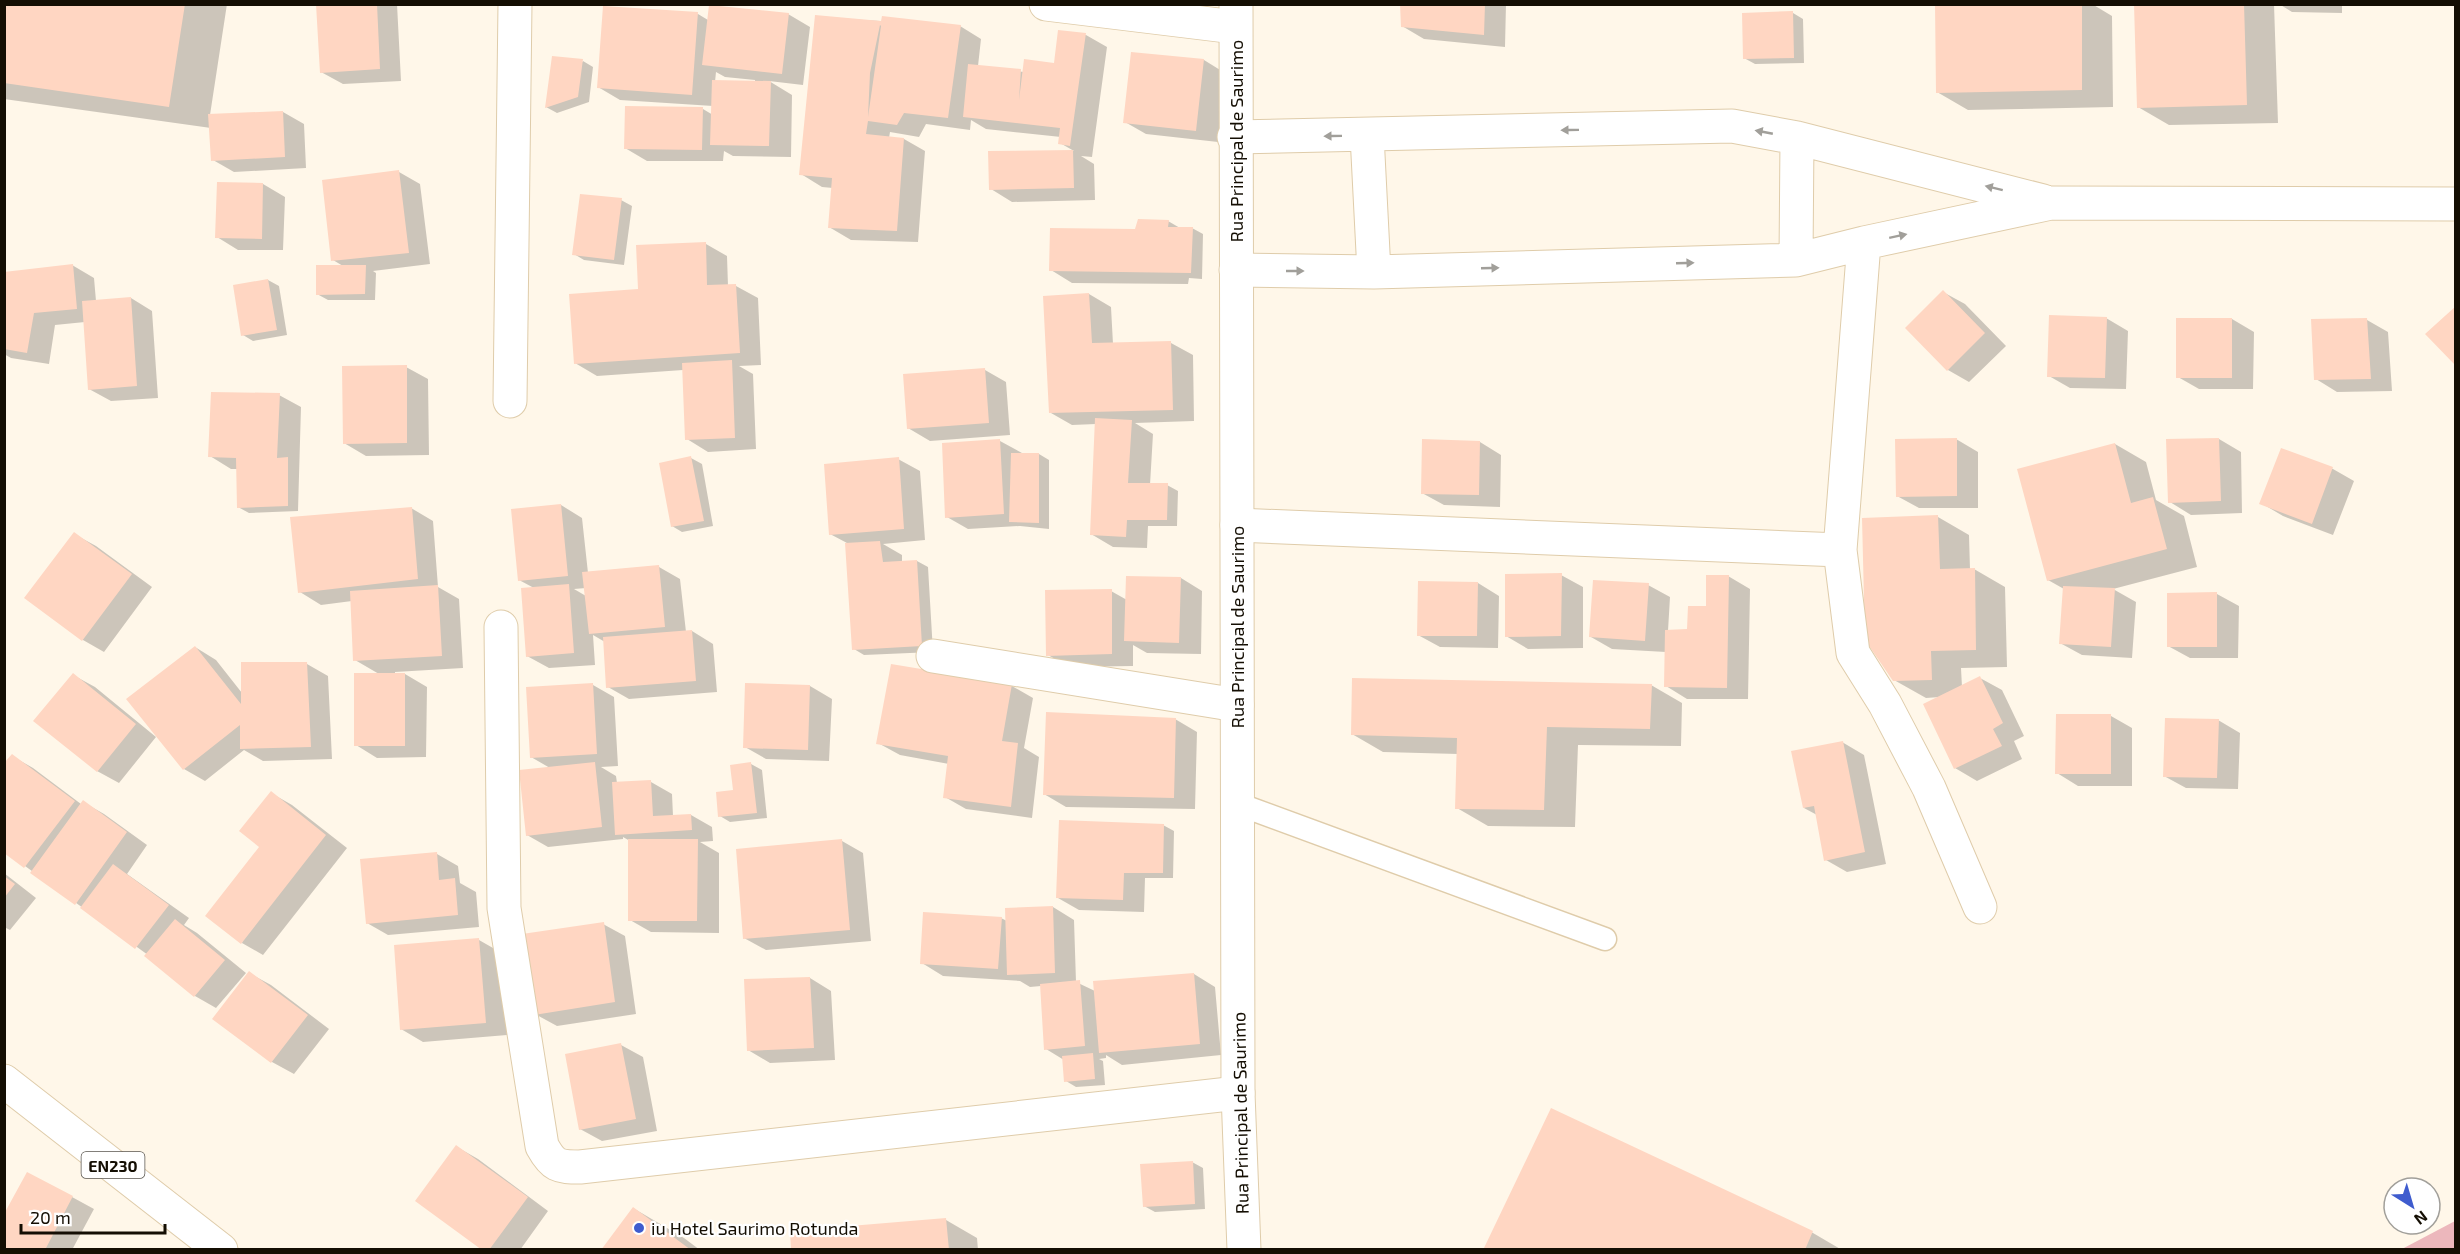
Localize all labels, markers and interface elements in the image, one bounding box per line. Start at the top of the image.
street label: Rua Principal de Saurimo [1225,40,1247,242]
one-way arrow [1560,125,1579,135]
one-way arrow [1754,127,1773,136]
one-way arrow [1323,131,1342,141]
one-way arrow [1985,183,2004,193]
one-way arrow [1889,230,1907,240]
one-way arrow [1675,259,1694,268]
one-way arrow [1480,264,1499,273]
one-way arrow [1285,266,1304,276]
street label: Rua Principal de Saurimo [1226,526,1248,728]
street label: Rua Principal de Saurimo [1227,1012,1253,1214]
road number: EN230 [82,1152,144,1178]
north arrow [2382,1176,2442,1236]
scale bar [21,1197,165,1235]
text: 20 m [30,1206,71,1228]
text: N [2411,1207,2432,1229]
place label: iu Hotel Saurimo Rotunda [651,1217,858,1239]
marker: iu Hotel Saurimo Rotunda [632,1221,646,1235]

